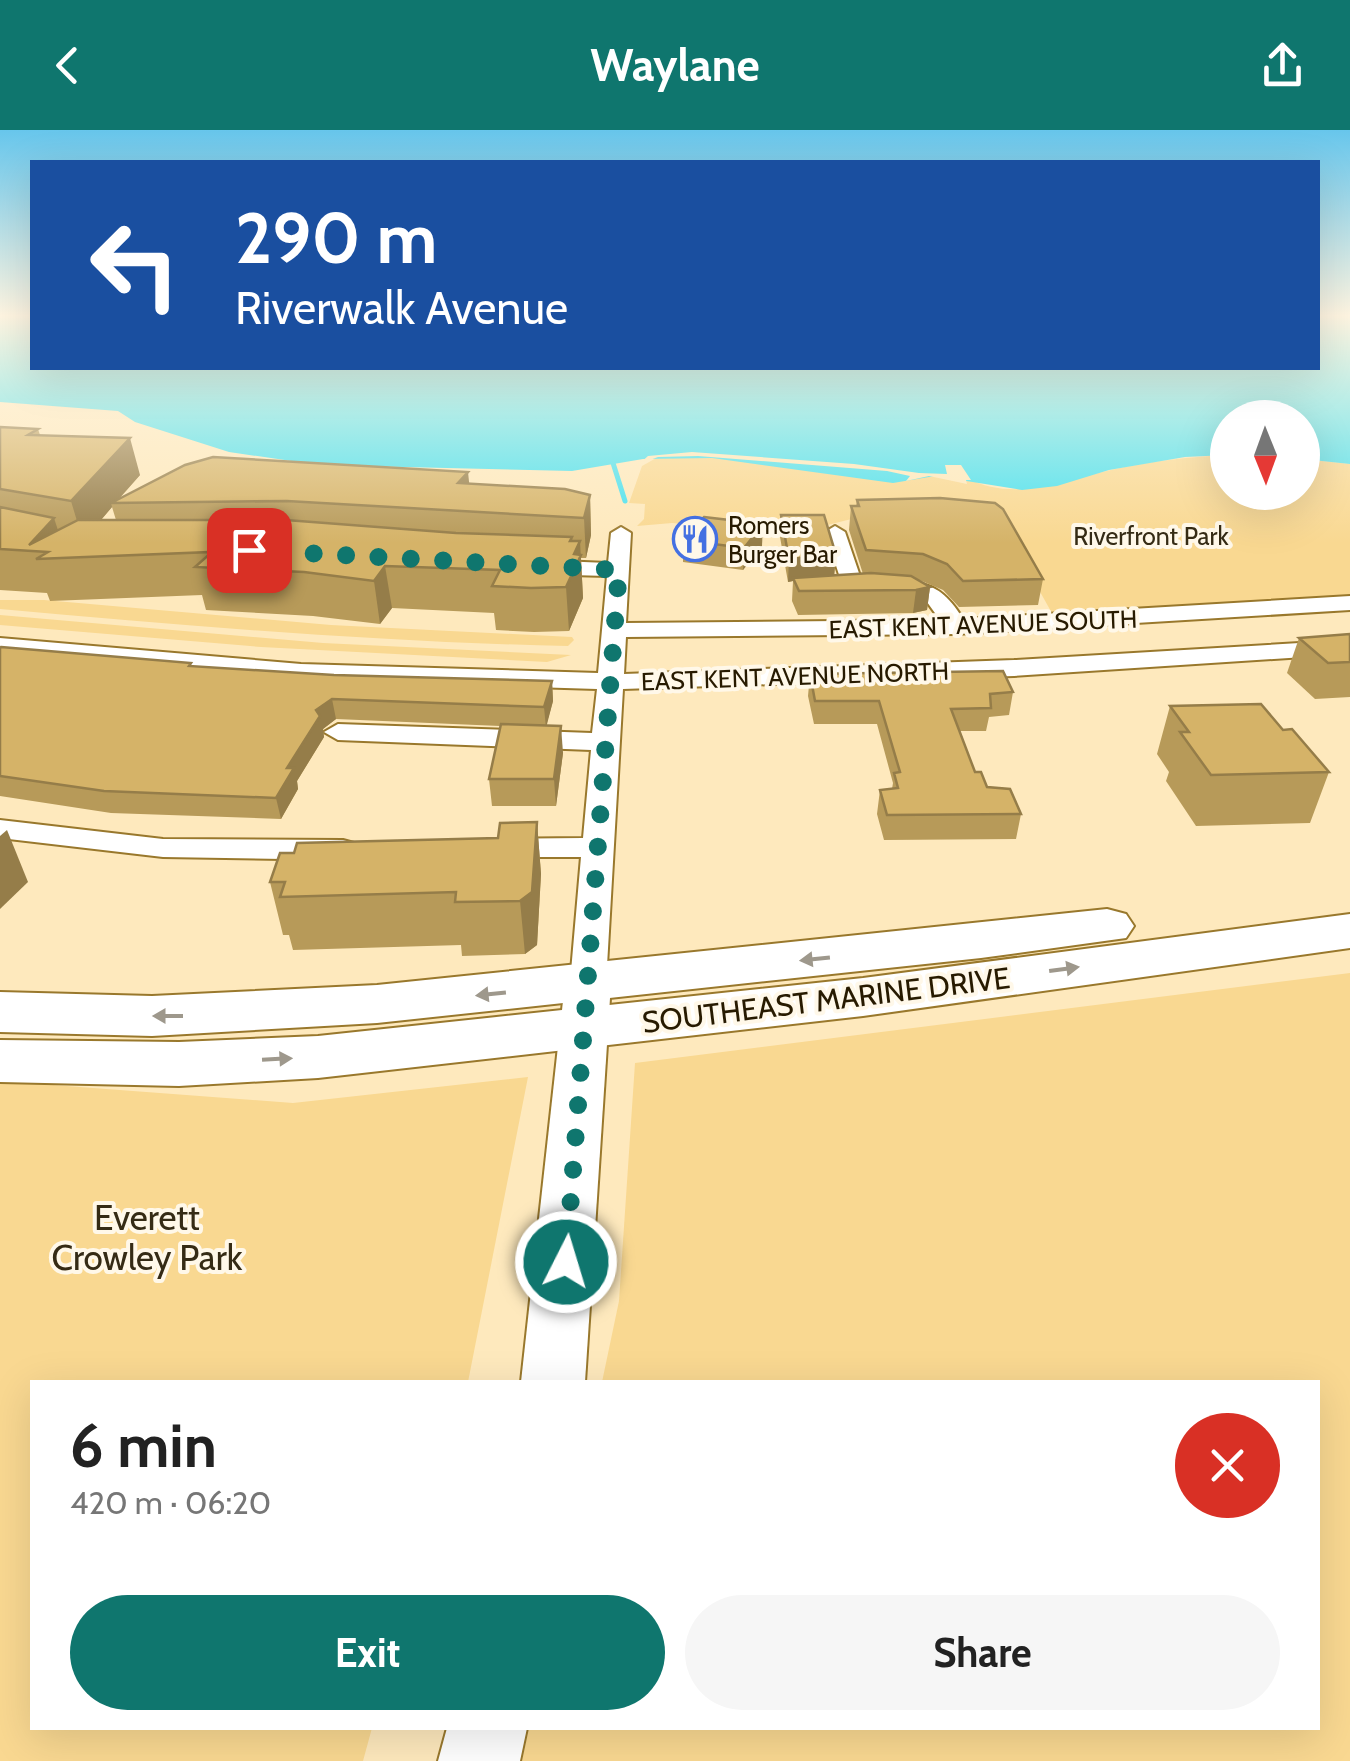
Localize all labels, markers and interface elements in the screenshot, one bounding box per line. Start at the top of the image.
icon: back [40,38,95,93]
text: Waylane [590,38,760,92]
icon: share [1255,38,1310,93]
text: 290 m [235,195,437,281]
icon: left [70,200,200,330]
text: Riverwalk Avenue [235,281,568,335]
north arrow [1210,400,1320,510]
map controls [1210,400,1320,510]
pin [207,508,292,593]
place label: Romers Burger Bar [728,510,837,569]
restaurant icon: Romers Burger Bar [672,516,718,562]
park label: Riverfront Park [1073,521,1230,551]
icon: arrive [222,523,277,578]
street label: EAST KENT AVENUE SOUTH [828,604,1138,644]
street label: EAST KENT AVENUE NORTH [640,656,950,696]
one-way arrow [798,951,830,967]
street label: SOUTHEAST MARINE DRIVE [640,959,1012,1041]
one-way arrow [1049,961,1080,977]
one-way arrow [475,986,507,1002]
one-way arrow [151,1008,183,1024]
one-way arrow [261,1051,293,1067]
park label: Everett Crowley Park [52,1196,243,1279]
position arrow [514,1210,618,1314]
text: 6 min [70,1409,217,1482]
button: close [1175,1413,1280,1518]
text: 420 m · 06:20 [70,1483,271,1522]
button: Exit [70,1595,665,1710]
button: Share [685,1595,1280,1710]

